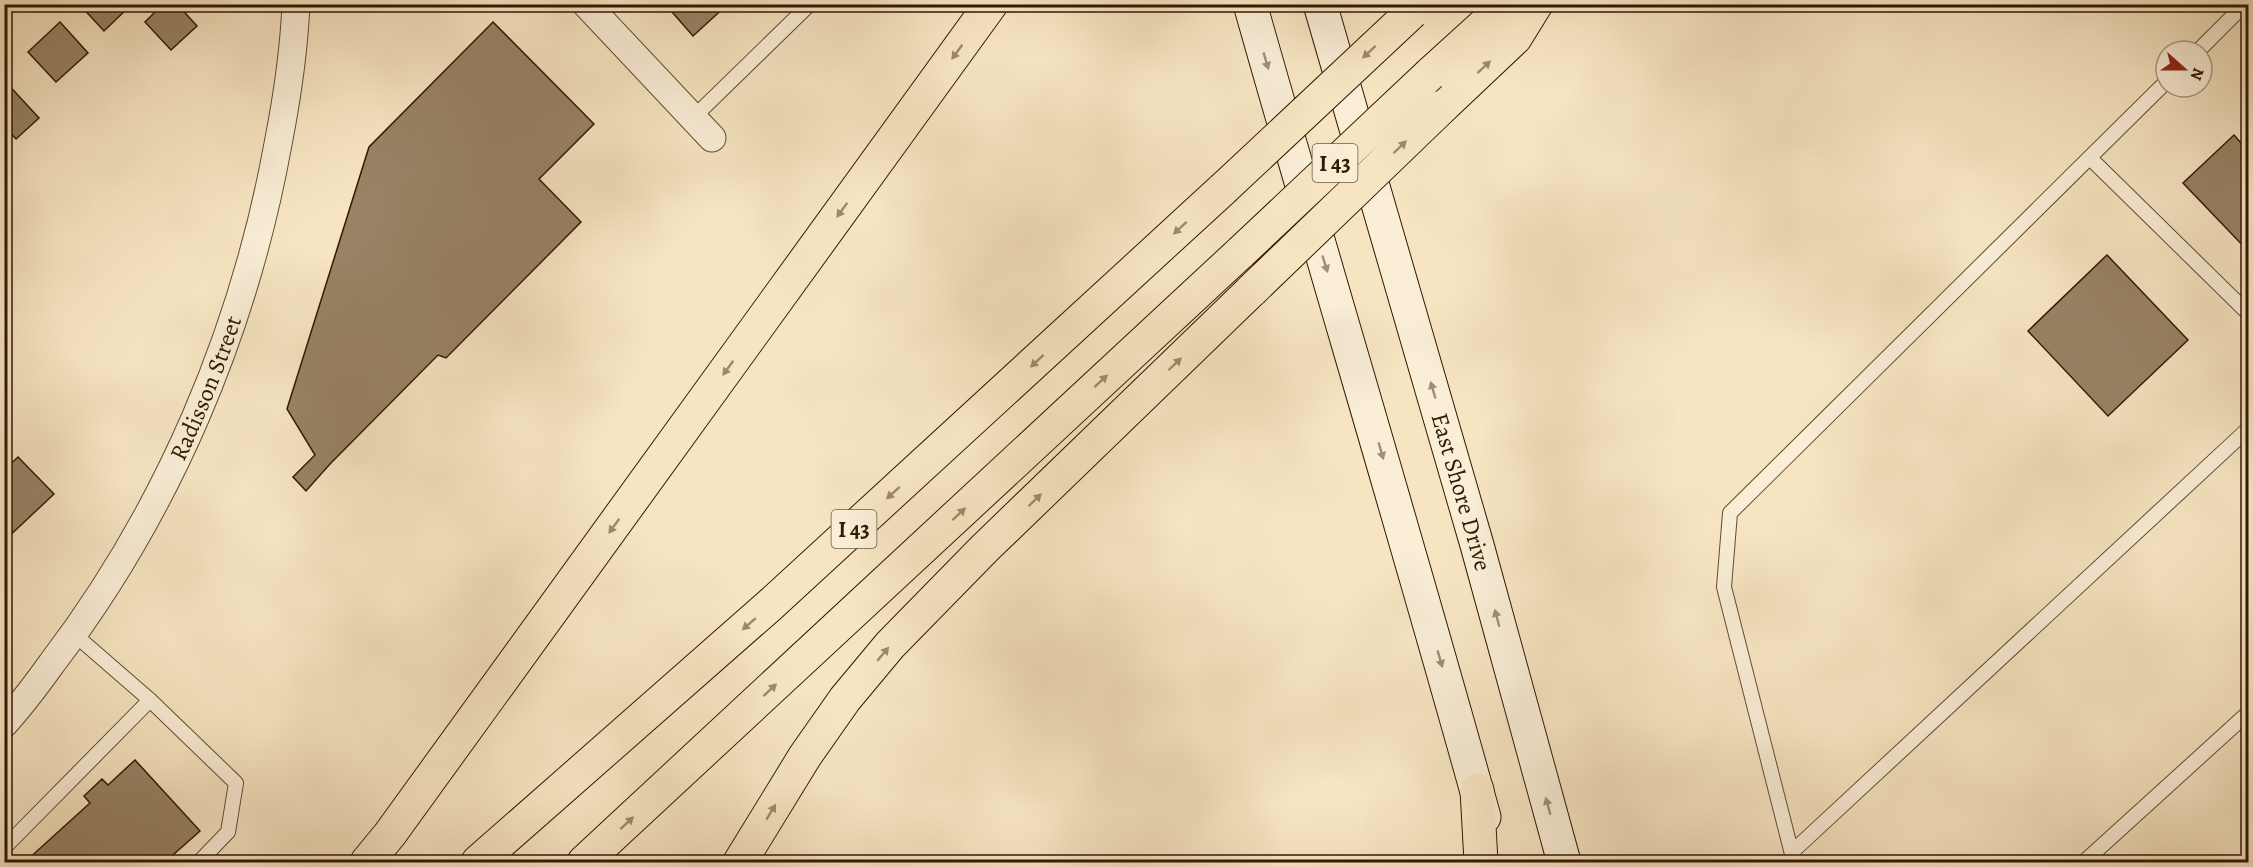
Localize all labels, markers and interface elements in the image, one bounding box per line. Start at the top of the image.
north arrow [2154,39,2214,99]
one-way arrow [951,44,963,59]
one-way arrow [1363,44,1377,58]
one-way arrow [1262,52,1271,70]
one-way arrow [1477,60,1492,74]
text: N [2185,65,2209,84]
one-way arrow [1393,140,1408,154]
road number: I 43 [1312,144,1358,182]
one-way arrow [836,201,848,217]
one-way arrow [1174,221,1188,235]
one-way arrow [1321,255,1330,273]
street label: Radisson Street [162,311,249,466]
one-way arrow [1030,354,1045,367]
one-way arrow [1167,358,1181,372]
one-way arrow [722,359,734,375]
one-way arrow [1094,374,1109,388]
one-way arrow [1428,381,1437,399]
street label: East Shore Drive [1424,409,1499,574]
one-way arrow [1376,442,1386,460]
one-way arrow [886,486,901,500]
one-way arrow [1027,493,1042,507]
one-way arrow [951,507,966,521]
road number: I 43 [832,510,876,548]
one-way arrow [608,518,620,533]
one-way arrow [1492,609,1501,627]
one-way arrow [742,617,757,630]
one-way arrow [877,646,890,662]
one-way arrow [1435,650,1445,668]
one-way arrow [762,683,777,697]
one-way arrow [1543,797,1552,815]
one-way arrow [765,804,776,820]
one-way arrow [620,816,634,830]

